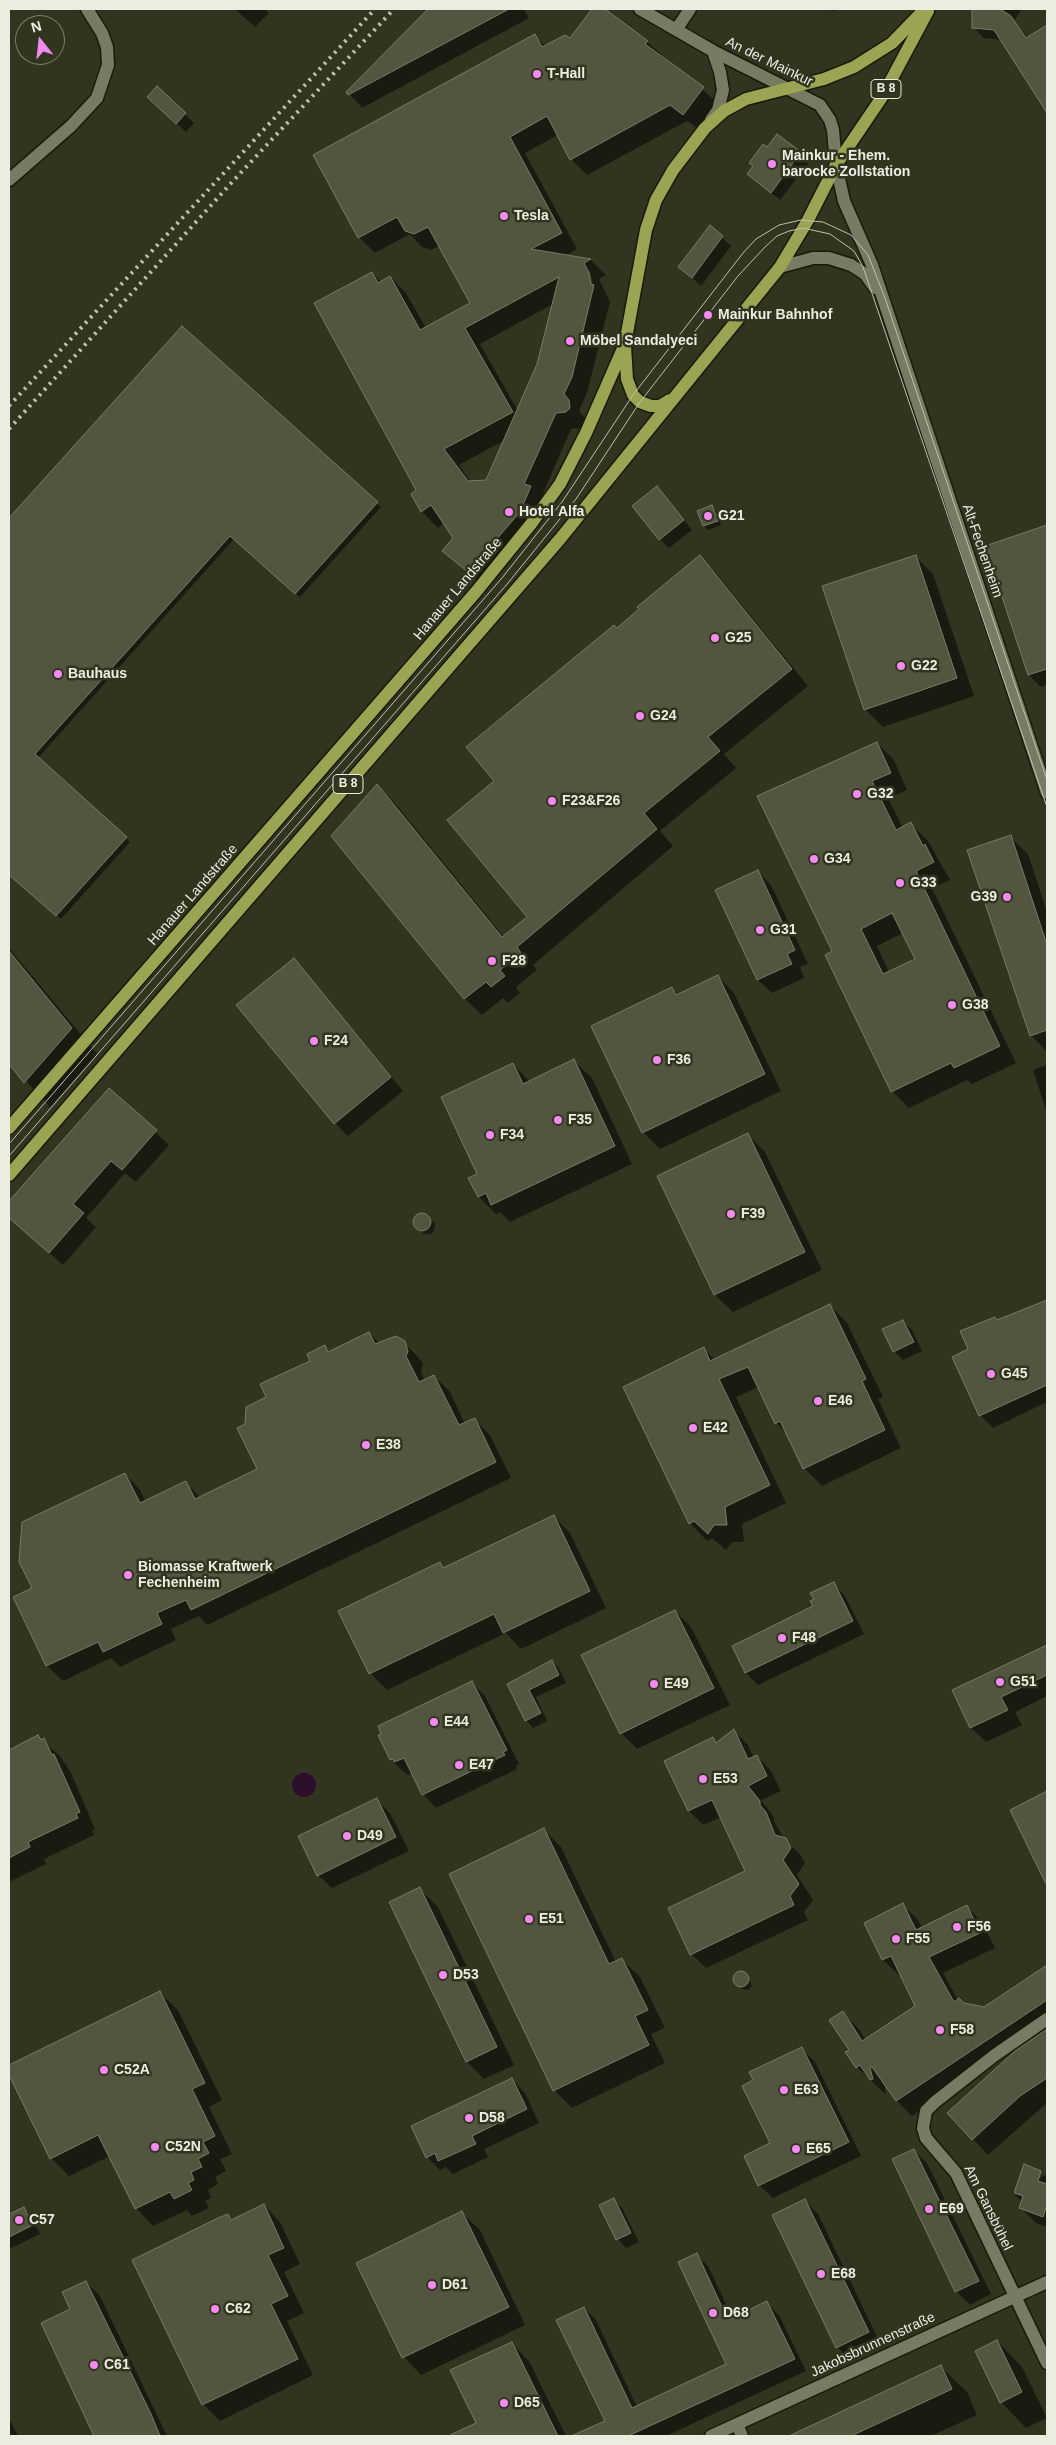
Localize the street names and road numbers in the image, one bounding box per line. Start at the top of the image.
street label: An der Mainkur [723,34,815,90]
road number: B 8 [871,80,901,98]
street label: Alt-Fechenheim [958,502,1006,600]
street label: Hanauer Landstraße [410,534,506,644]
road number: B 8 [333,774,363,794]
street label: Hanauer Landstraße [145,841,241,949]
street label: Am Gansbühel [960,2163,1016,2253]
street label: Jakobsbrunnenstraße [808,2309,938,2381]

